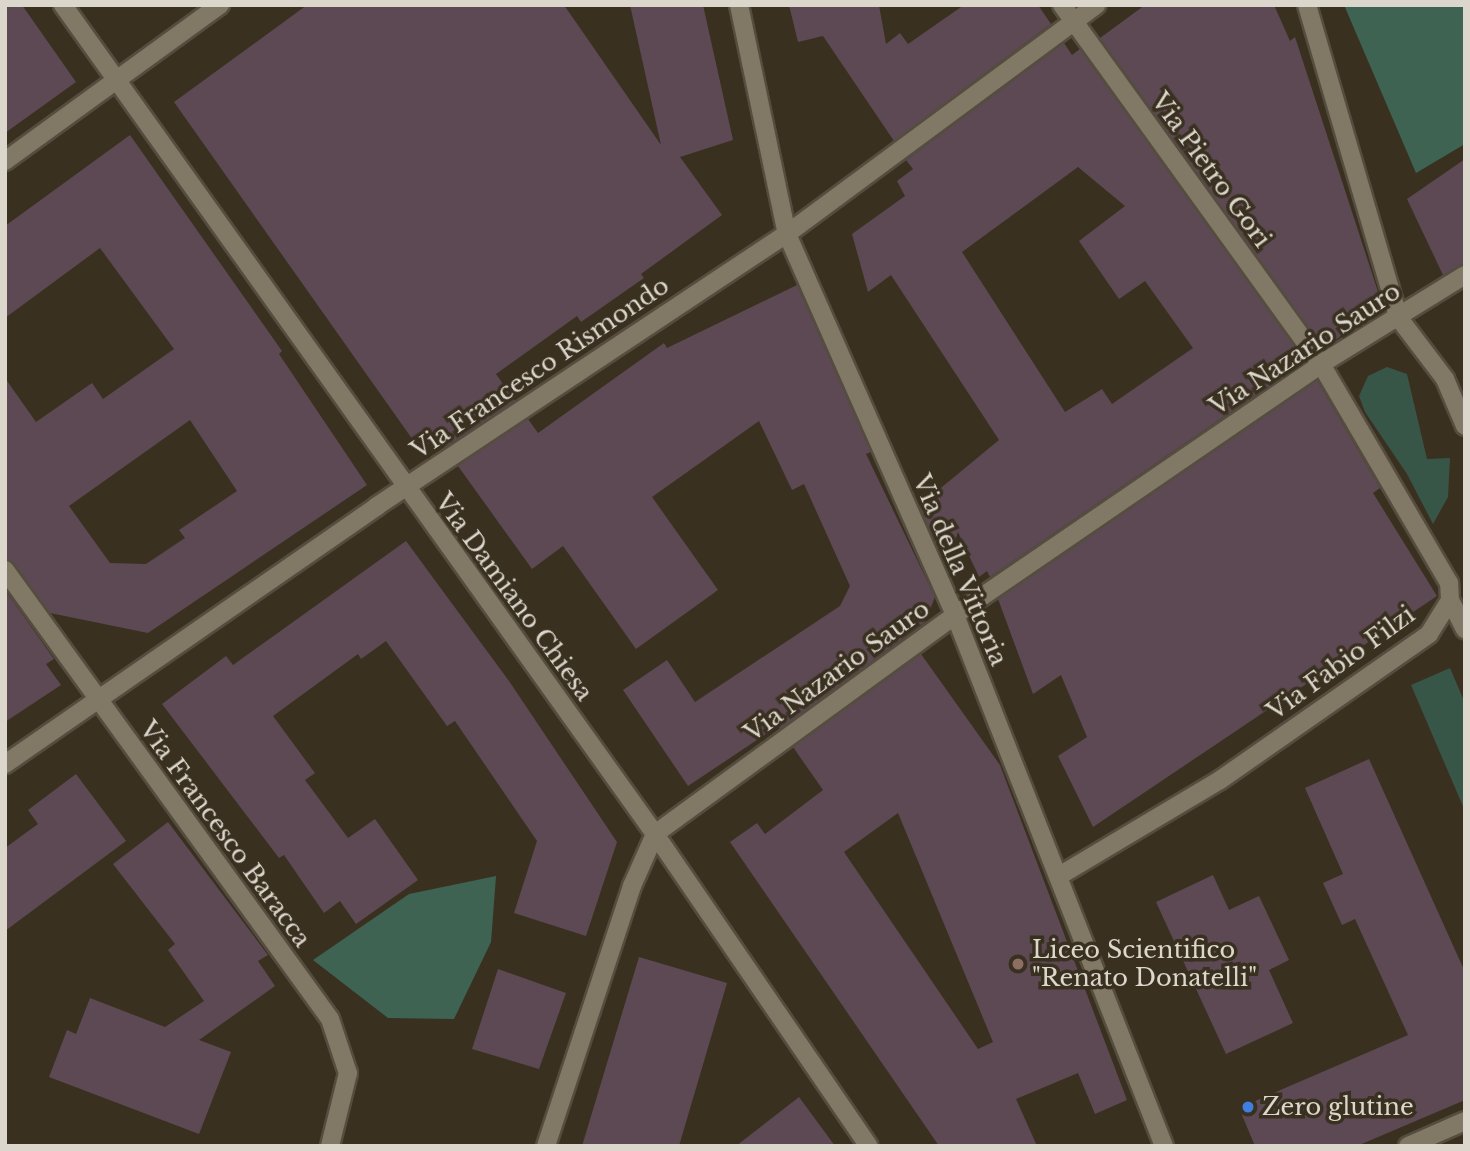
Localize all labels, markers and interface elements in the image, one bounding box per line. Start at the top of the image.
street label: Via Pietro Gori [1145,87,1277,253]
street label: Via Francesco Rismondo [406,271,674,465]
street label: Via Nazario Sauro [1204,277,1406,421]
street label: Via della Vittoria [906,469,1014,671]
street label: Via Damiano Chiesa [429,488,599,706]
street label: Via Nazario Sauro [739,594,935,748]
street label: Via Fabio Filzi [1262,600,1420,726]
street label: Via Francesco Baracca [133,715,317,953]
place label: Liceo Scientifico "Renato Donatelli" [1032,936,1257,992]
marker: Liceo Scientifico "Renato Donatelli" [1010,956,1026,972]
place label: Zero glutine [1262,1093,1414,1121]
marker: Zero glutine [1240,1099,1256,1115]

